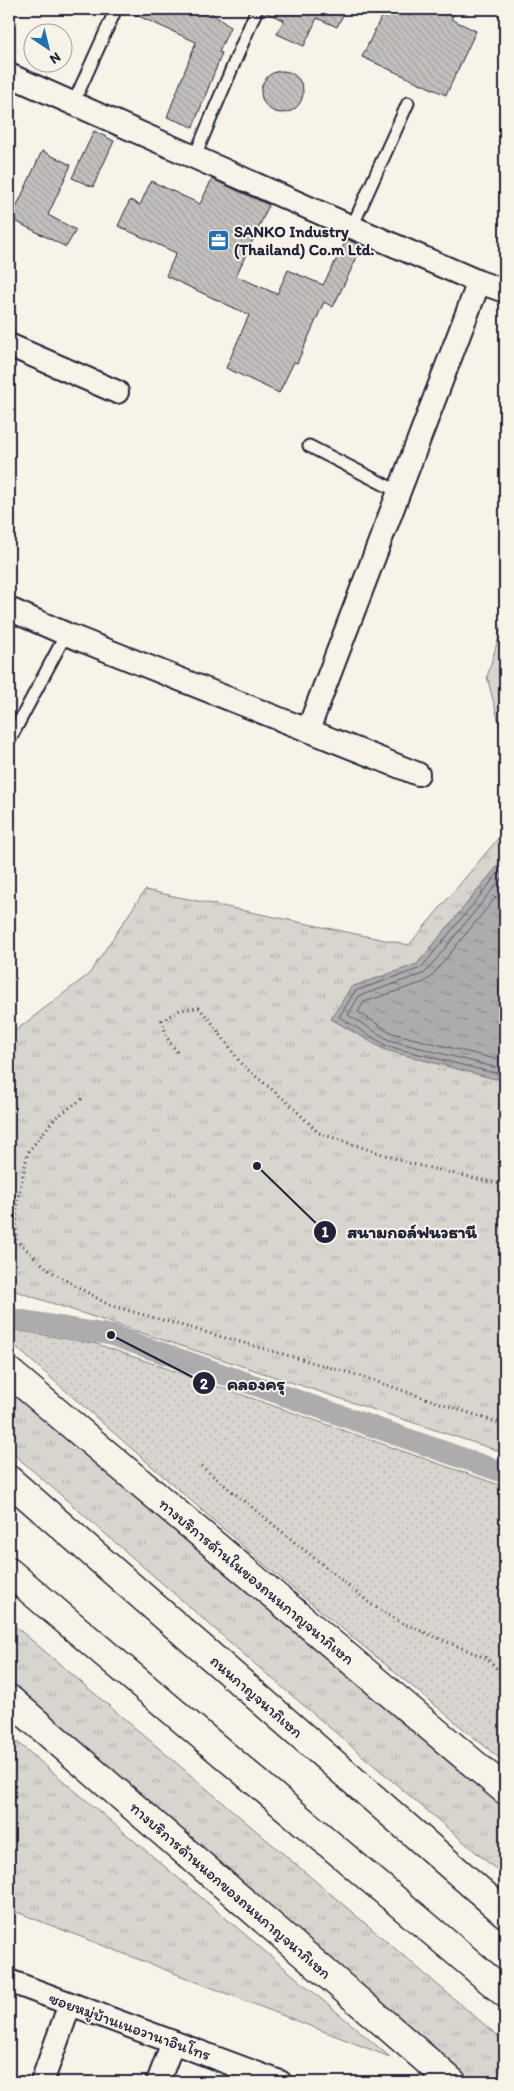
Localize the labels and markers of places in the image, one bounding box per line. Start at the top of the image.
place label: SANKO Industry (Thailand) Co.m Ltd. [234,222,375,260]
office icon: SANKO Industry (Thailand) Co.m Ltd. [206,228,230,252]
callout: สนามกอล์ฟนวธานี [312,1215,487,1248]
callout: คลองครุ [192,1367,295,1400]

